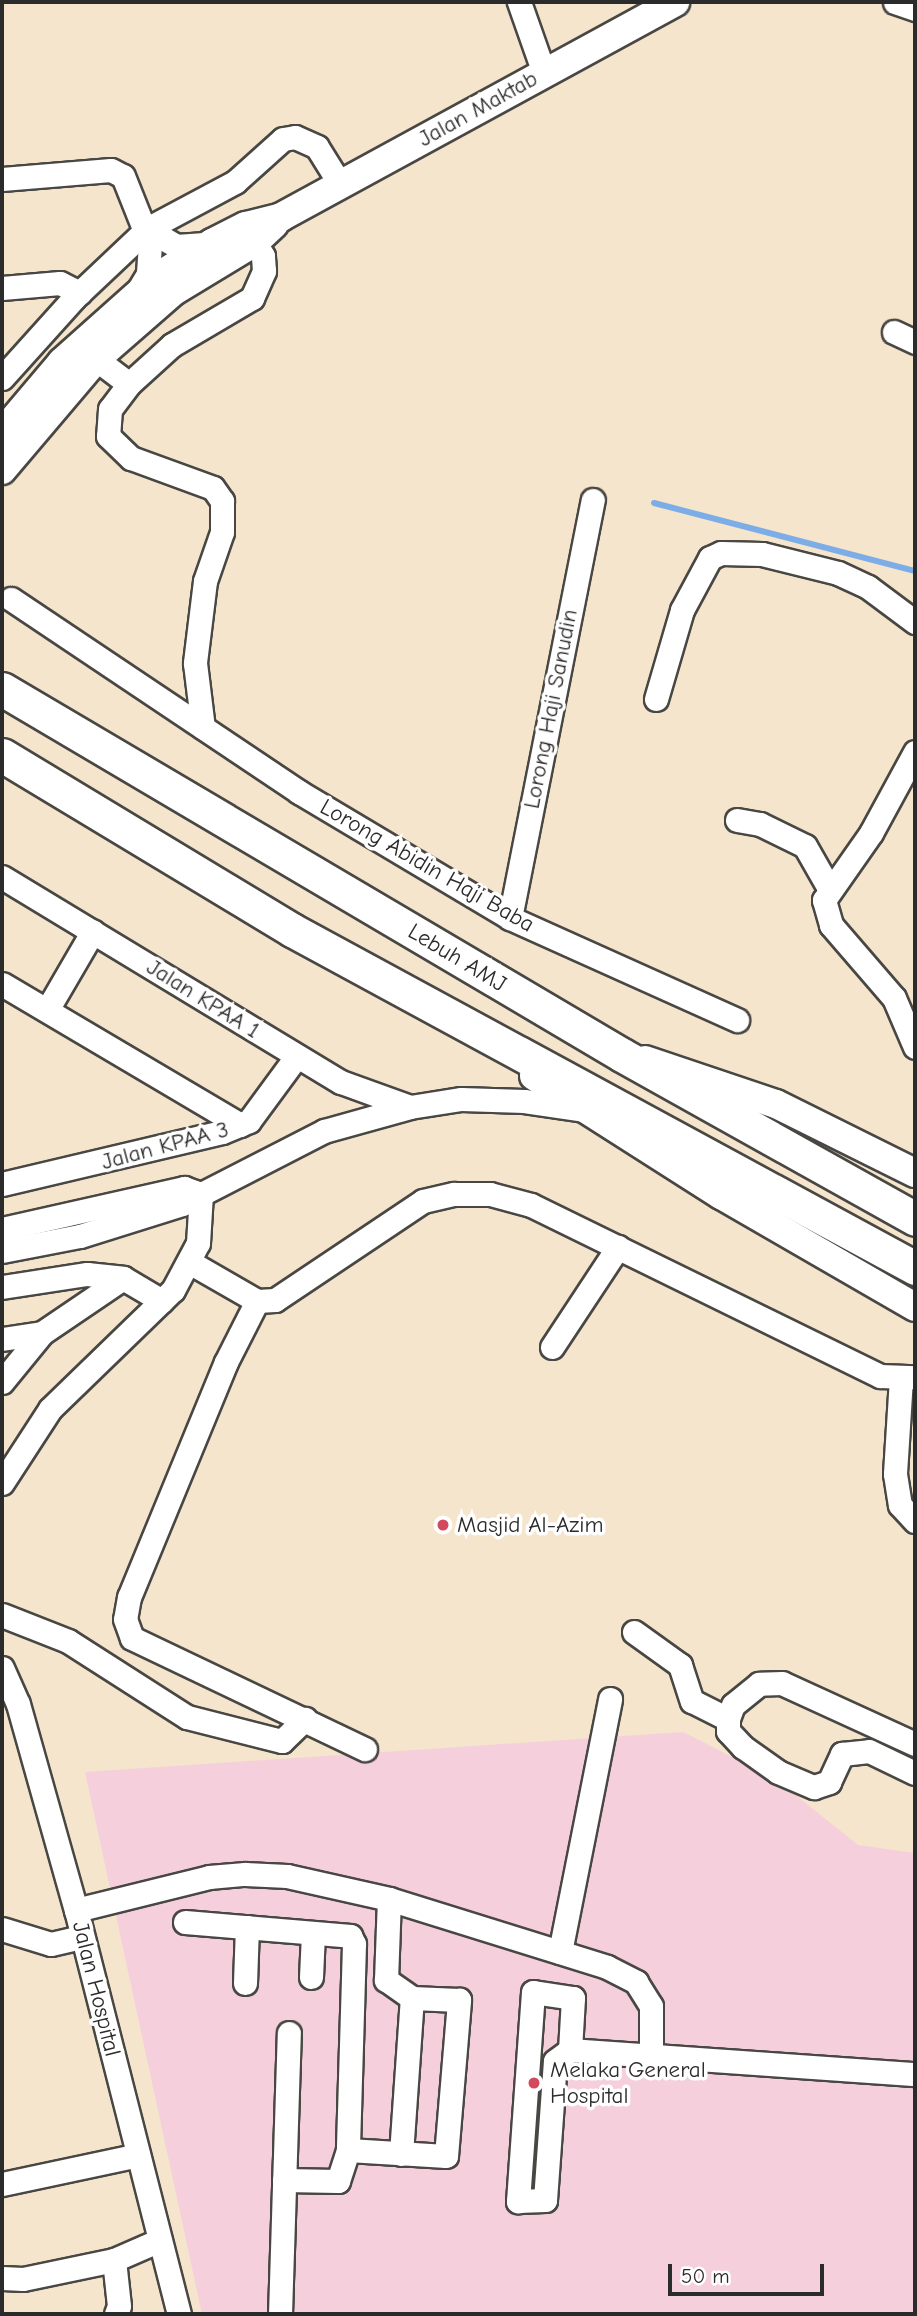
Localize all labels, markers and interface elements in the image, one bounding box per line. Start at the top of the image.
street label: Jalan Maktab [414,65,542,153]
street label: Lorong Haji Sanudin [518,607,584,811]
street label: Lorong Abidin Haji Baba [315,793,539,939]
street label: Lebuh AMJ [403,918,511,998]
street label: Jalan KPAA 1 [141,953,265,1045]
street label: Jalan KPAA 3 [98,1116,232,1176]
place label: Masjid Al-Azim [457,1511,604,1539]
marker: Masjid Al-Azim [435,1517,451,1533]
street label: Jalan Hospital [66,1919,126,2059]
place label: Melaka General Hospital [550,2056,706,2110]
marker: Melaka General Hospital [524,2073,544,2093]
scale bar [672,2250,828,2294]
text: 50 m [681,2264,730,2288]

